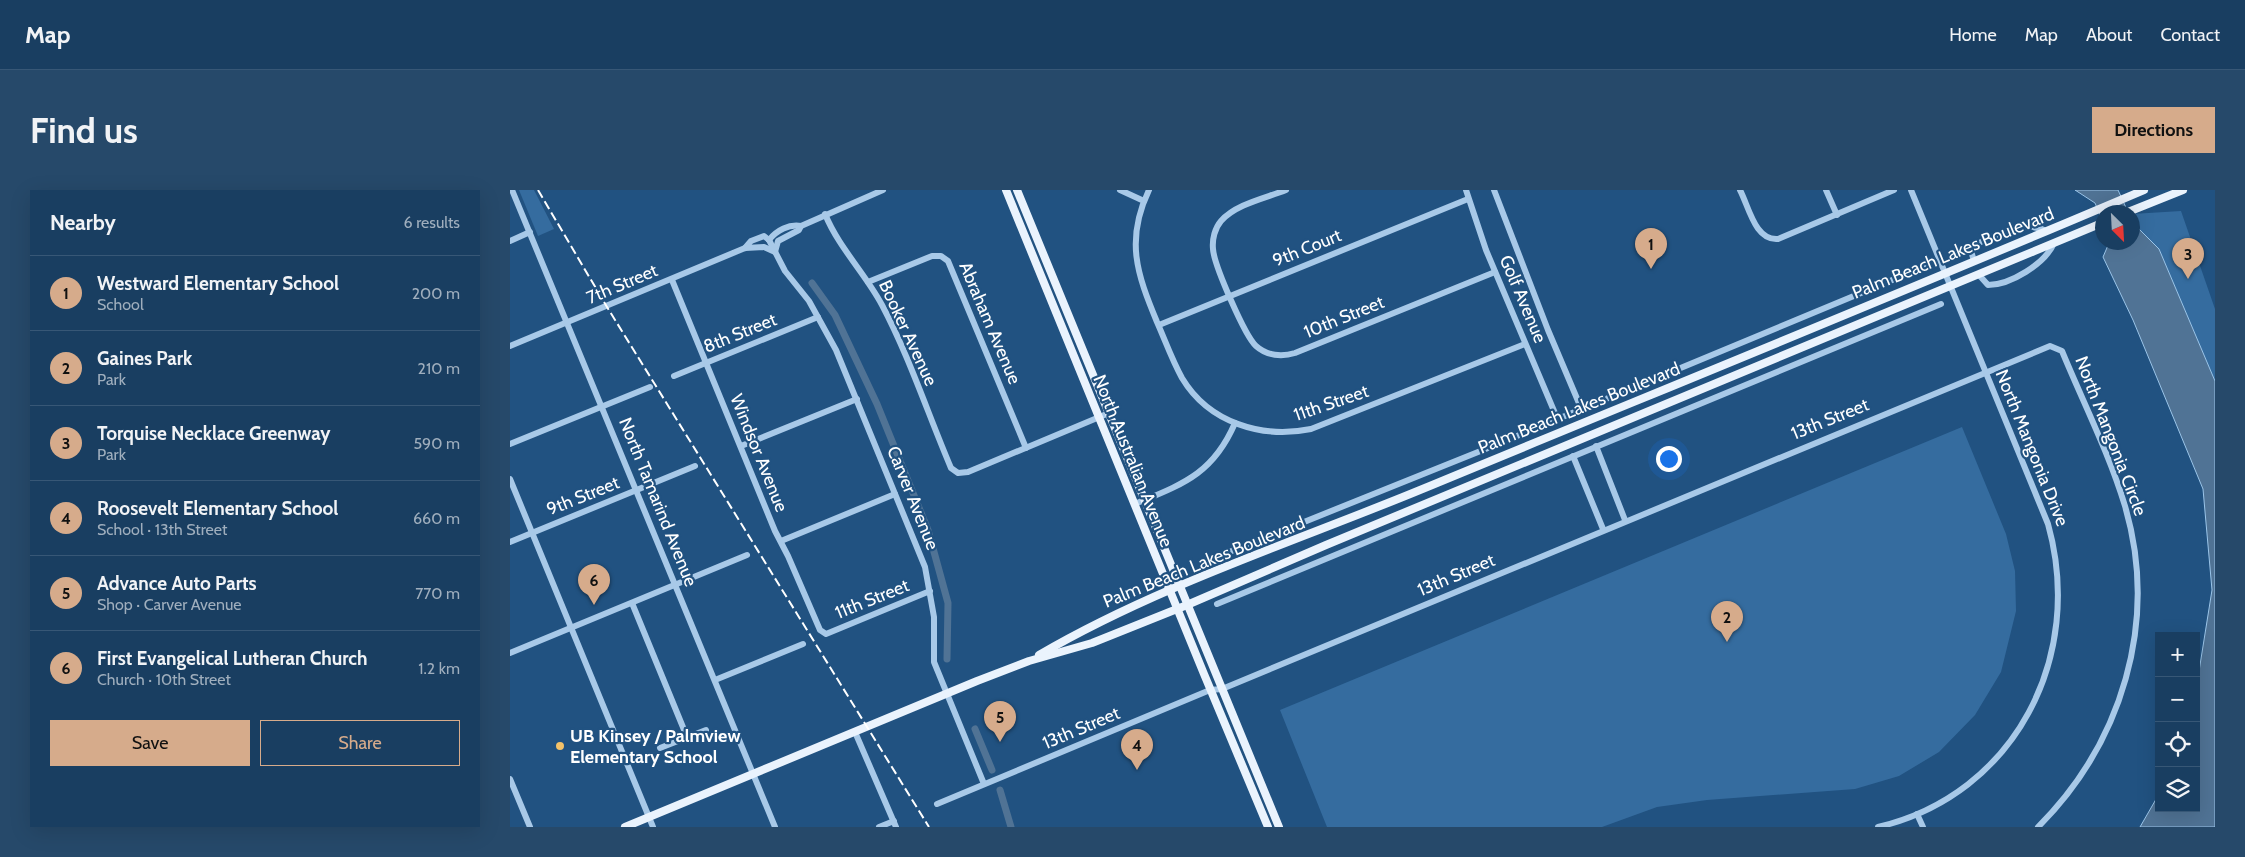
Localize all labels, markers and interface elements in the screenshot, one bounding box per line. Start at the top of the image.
text: Map [25,20,71,49]
text: Home [1949,24,1997,46]
text: Map [2025,24,2058,46]
text: About [2086,24,2132,46]
text: Contact [2160,24,2220,46]
button: Directions [2092,107,2215,153]
text: Find us [30,109,138,152]
street label: Palm Beach Lakes Boulevard [1849,202,2057,304]
north arrow [2095,205,2140,250]
text: Nearby [50,210,116,235]
text: 6 results [404,213,460,232]
street label: 9th Court [1269,224,1345,272]
pin: 1 [1635,228,1667,269]
pin: 3 [2172,238,2204,279]
street label: Golf Avenue [1495,252,1551,346]
street label: 7th Street [583,259,661,309]
street label: Abraham Avenue [954,259,1026,387]
text: Westward Elementary School [97,272,339,295]
street label: Booker Avenue [874,277,942,389]
text: 1 [63,284,69,303]
text: 200 m [412,284,460,303]
street label: 10th Street [1301,291,1387,343]
text: School [97,295,144,314]
street label: 8th Street [700,308,780,358]
text: Gaines Park [97,347,192,370]
street label: North Mangonia Circle [2070,353,2152,519]
street label: Palm Beach Lakes Boulevard [1475,357,1683,459]
text: 2 [62,359,70,378]
text: 210 m [418,359,460,378]
street label: North Mangonia Drive [1991,367,2073,529]
text: Park [97,370,126,389]
street label: North Australian Avenue [1088,372,1178,550]
street label: 11th Street [1291,380,1371,426]
street label: Windsor Avenue [725,391,793,515]
street label: 13th Street [1788,393,1872,445]
street label: North Tamarind Avenue [614,414,702,590]
text: Torquise Necklace Greenway [97,422,330,445]
text: 3 [62,434,70,453]
text: 590 m [413,434,460,453]
street label: Carver Avenue [882,443,944,553]
text: Park [97,445,126,464]
your location [1656,446,1682,472]
street label: 9th Street [543,471,623,521]
text: Roosevelt Elementary School [97,497,338,520]
text: 4 [61,509,71,528]
text: 660 m [413,509,460,528]
street label: Palm Beach Lakes Boulevard [1100,511,1308,613]
text: School · 13th Street [97,520,227,539]
street label: 13th Street [1414,549,1498,601]
pin: 6 [578,564,610,605]
text: Advance Auto Parts [97,572,257,595]
street label: 11th Street [832,574,912,624]
text: 5 [62,584,70,603]
text: 770 m [415,584,460,603]
text: Shop · Carver Avenue [97,595,242,614]
pin: 2 [1711,601,1743,642]
map controls [2155,632,2200,812]
button: + [2155,632,2200,677]
text: First Evangelical Lutheran Church [97,647,367,670]
text: 6 [62,659,71,678]
text: 1.2 km [418,659,460,678]
text: Church · 10th Street [97,670,231,689]
button: − [2155,677,2200,722]
pin: 5 [984,701,1016,742]
street label: 13th Street [1039,702,1123,754]
button: Save [50,720,250,766]
button: Share [260,720,460,766]
button: locate [2155,722,2200,767]
place label: UB Kinsey / Palmview Elementary School [570,725,740,768]
pin: 4 [1121,729,1153,770]
marker: UB Kinsey / Palmview Elementary School [554,740,566,752]
button: layers [2155,767,2200,812]

